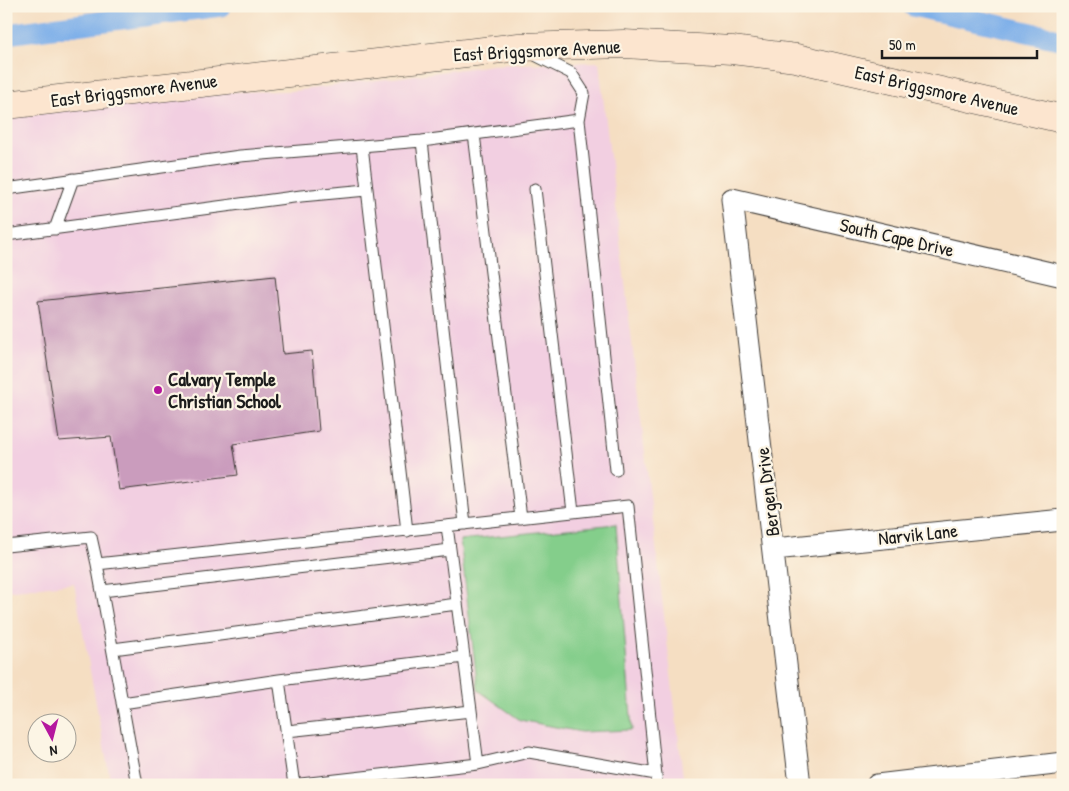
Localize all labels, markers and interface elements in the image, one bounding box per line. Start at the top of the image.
scale bar [882,28,1036,60]
street label: East Briggsmore Avenue [453,33,622,67]
text: 50 m [889,34,916,55]
street label: East Briggsmore Avenue [852,58,1022,122]
street label: East Briggsmore Avenue [49,67,219,113]
street label: South Cape Drive [837,211,957,263]
place label: Calvary Temple Christian School [168,366,282,414]
marker: Calvary Temple Christian School [152,384,164,396]
street label: Bergen Drive [749,446,785,538]
street label: Narvik Lane [877,517,959,551]
north arrow [28,714,78,764]
text: N [48,742,59,761]

